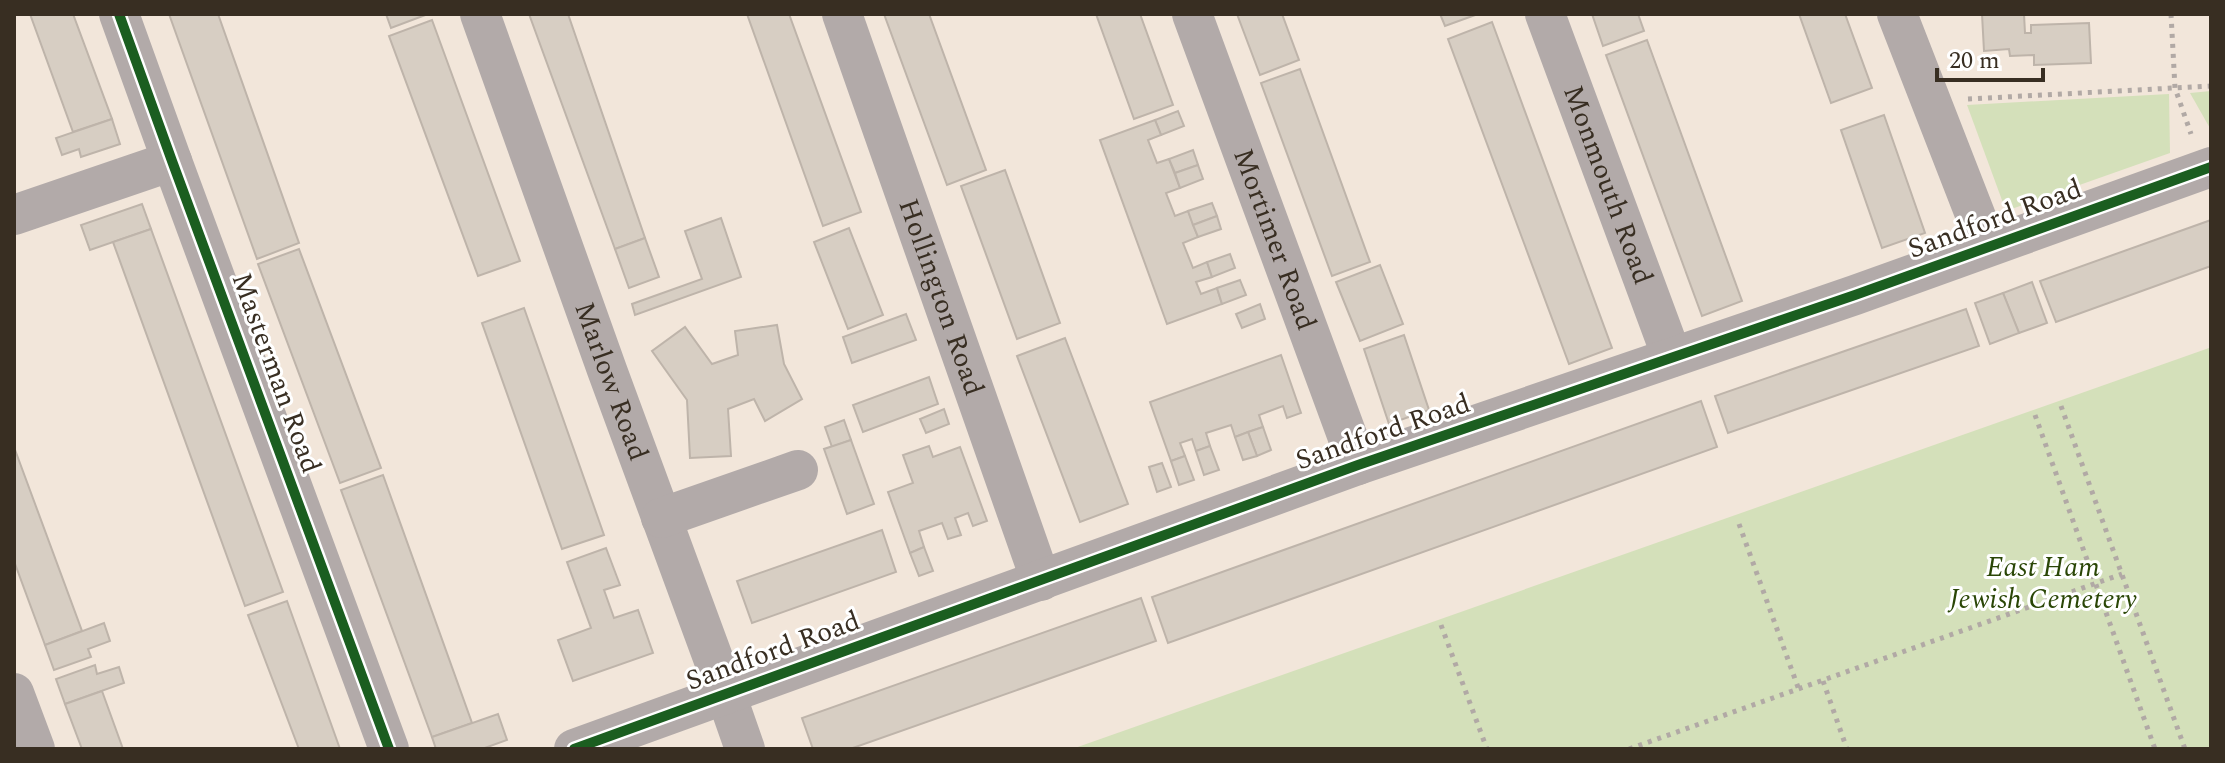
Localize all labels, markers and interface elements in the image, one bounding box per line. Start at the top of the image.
scale bar [1937,32,2043,82]
text: 20 m [1949,43,2000,79]
street label: Monmouth Road [1552,79,1665,290]
street label: Mortimer Road [1222,142,1328,336]
street label: Sandford Road [1902,168,2088,270]
street label: Hollington Road [887,193,996,401]
street label: Masterman Road [220,267,332,479]
street label: Marlow Road [563,296,660,467]
street label: Sandford Road [1290,382,1476,482]
park label: East Ham Jewish Cemetery [1947,546,2137,621]
street label: Sandford Road [680,600,866,702]

